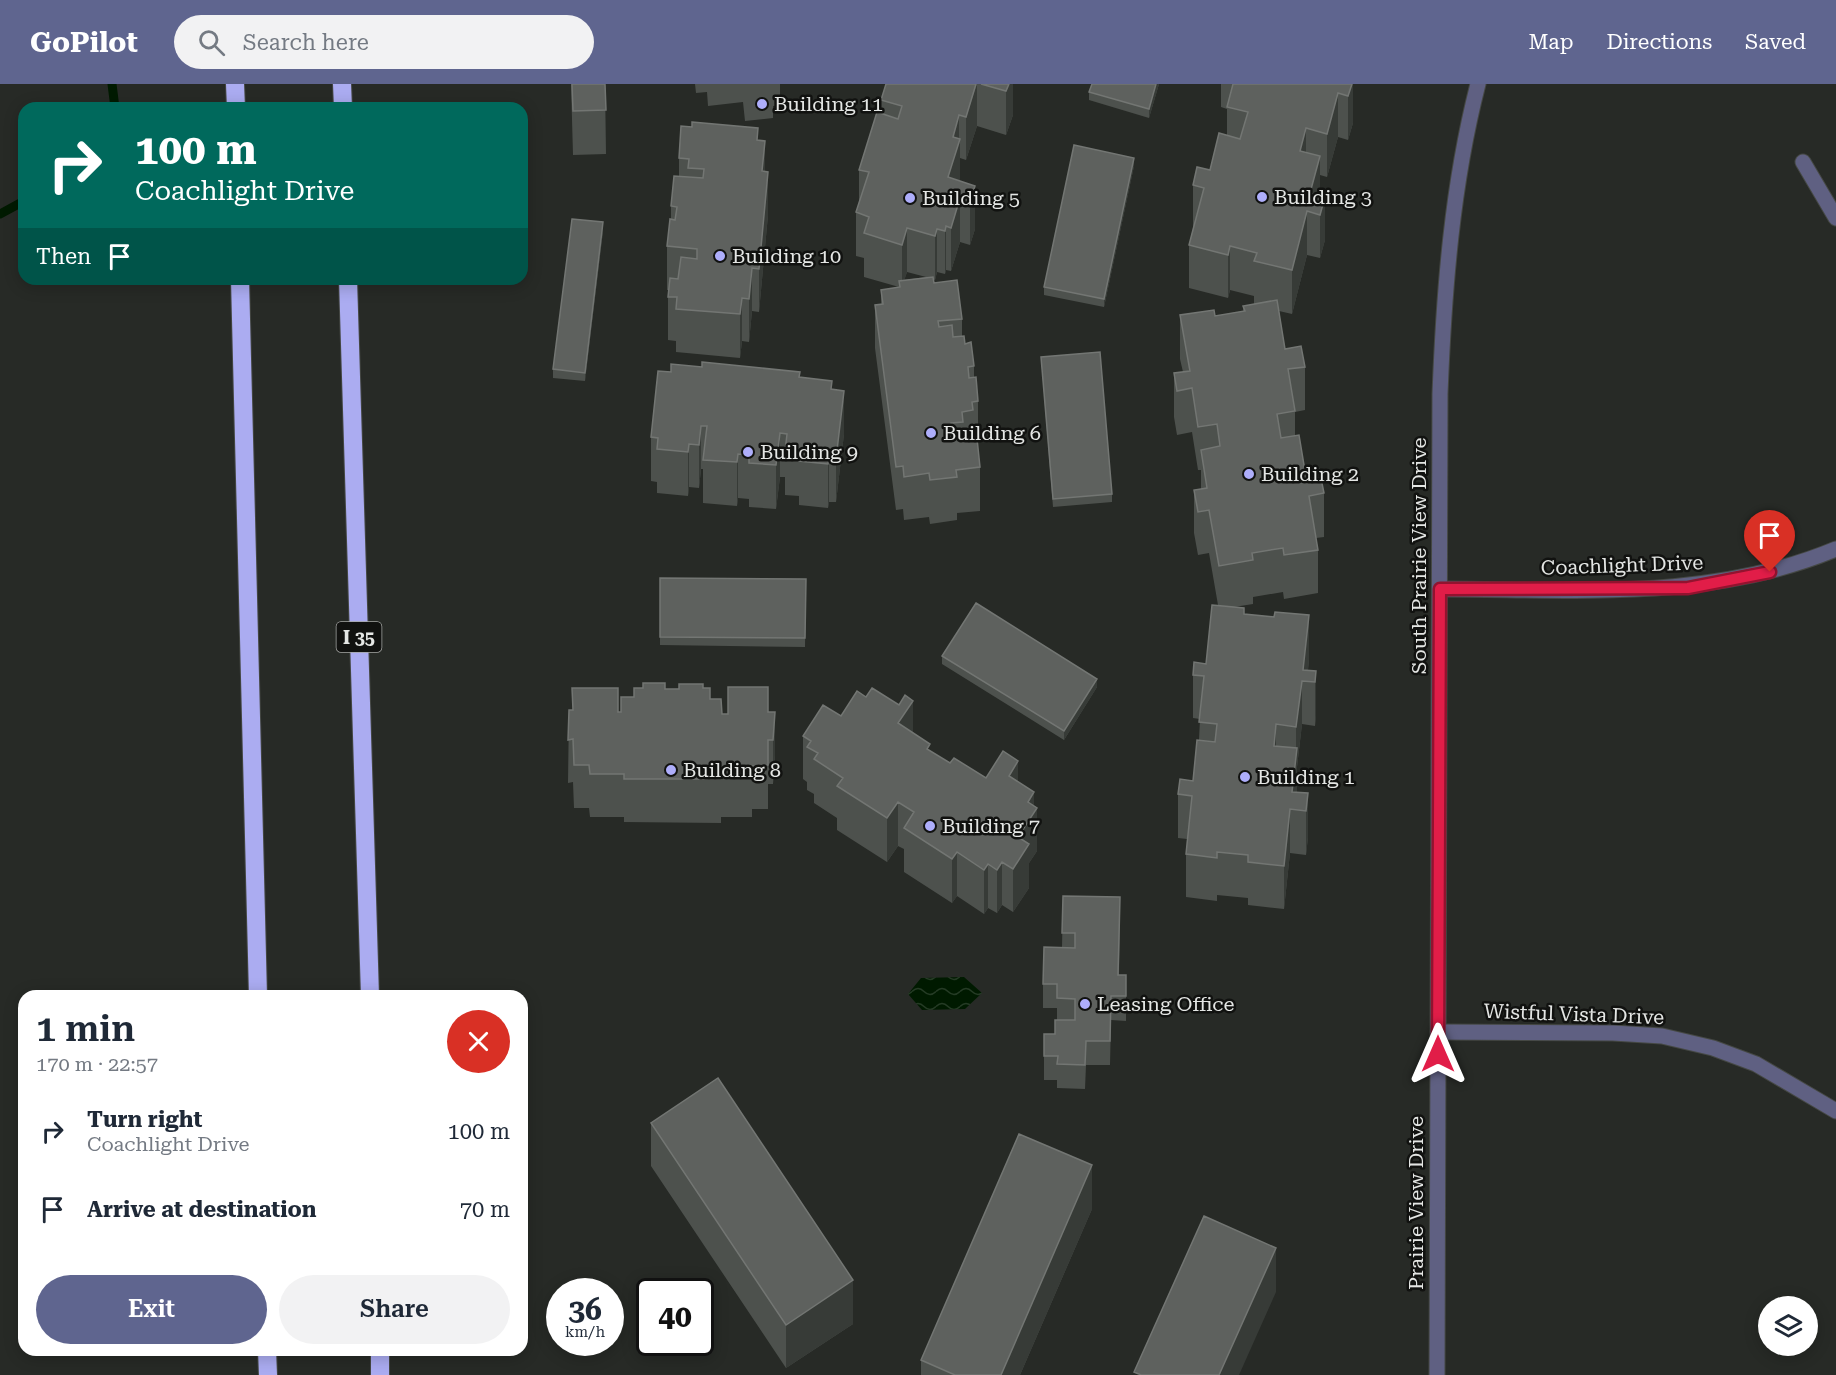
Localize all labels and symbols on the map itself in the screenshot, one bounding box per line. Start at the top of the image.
place label: Building 11 [774,92,883,116]
marker: Building 11 [755,97,769,111]
place label: Building 3 [1274,185,1372,209]
place label: Building 5 [922,186,1020,210]
marker: Building 3 [1255,190,1269,204]
marker: Building 5 [903,191,917,205]
place label: Building 10 [732,244,841,268]
marker: Building 10 [713,249,727,263]
place label: Building 6 [943,421,1041,445]
marker: Building 6 [924,426,938,440]
street label: South Prairie View Drive [1407,438,1431,674]
place label: Building 9 [760,440,858,464]
marker: Building 9 [741,445,755,459]
place label: Building 2 [1261,462,1359,486]
marker: Building 2 [1242,467,1256,481]
pin [1744,510,1795,572]
street label: Coachlight Drive [1540,550,1704,580]
road number: I 35 [336,622,382,652]
place label: Building 8 [683,758,781,782]
marker: Building 8 [664,763,678,777]
place label: Building 1 [1257,765,1355,789]
marker: Building 1 [1238,770,1252,784]
place label: Building 7 [942,814,1040,838]
marker: Building 7 [923,819,937,833]
place label: Leasing Office [1097,992,1234,1016]
marker: Leasing Office [1078,997,1092,1011]
street label: Wistful Vista Drive [1483,999,1665,1029]
position arrow [1406,1022,1470,1086]
street label: Prairie View Drive [1404,1116,1428,1290]
speed limit sign: 40 [636,1278,714,1356]

